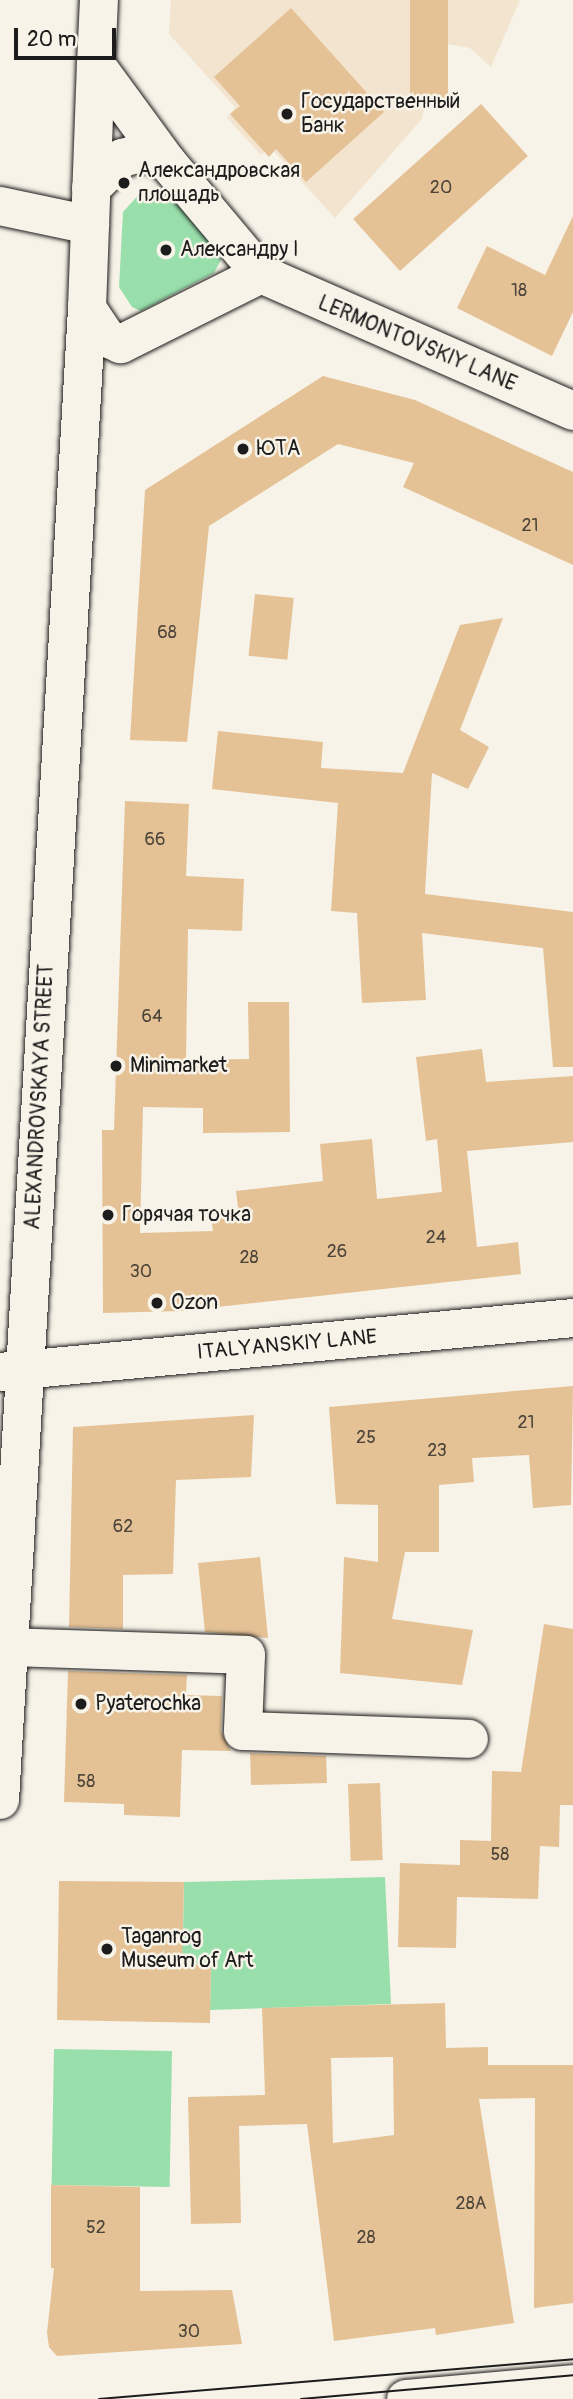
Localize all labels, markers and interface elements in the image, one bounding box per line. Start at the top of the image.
scale bar [18,14,119,58]
text: 20 m [27,26,76,53]
place label: Государственный Банк [301,89,460,139]
marker: Государственный Банк [279,106,295,122]
place label: Александровская площадь [138,158,300,208]
marker: Александровская площадь [116,175,132,191]
house number: 20 [430,177,452,199]
place label: Александру I [180,237,299,263]
marker: Александру I [158,242,174,258]
house number: 18 [511,280,527,302]
street label: LERMONTOVSKIY LANE [314,291,520,397]
place label: ЮТА [257,436,300,462]
marker: ЮТА [235,441,251,457]
house number: 21 [521,515,539,537]
house number: 68 [157,622,177,644]
house number: 66 [145,829,165,851]
street label: ALEXANDROVSKAYA STREET [20,964,60,1230]
house number: 64 [142,1006,162,1028]
place label: Minimarket [130,1053,227,1079]
marker: Minimarket [108,1058,124,1074]
place label: Горячая точка [122,1202,251,1228]
marker: Горячая точка [100,1207,116,1223]
house number: 24 [426,1227,446,1249]
house number: 26 [327,1241,347,1263]
house number: 28 [239,1247,259,1269]
house number: 30 [130,1261,152,1283]
place label: Ozon [171,1290,218,1316]
marker: Ozon [149,1295,165,1311]
street label: ITALYANSKIY LANE [196,1325,378,1365]
house number: 21 [517,1412,535,1434]
house number: 25 [356,1427,376,1449]
house number: 23 [427,1440,447,1462]
house number: 62 [113,1516,133,1538]
place label: Pyaterochka [95,1691,201,1717]
marker: Pyaterochka [73,1696,89,1712]
house number: 58 [77,1771,95,1793]
house number: 58 [491,1844,509,1866]
place label: Taganrog Museum of Art [121,1924,254,1974]
marker: Taganrog Museum of Art [99,1941,115,1957]
house number: 28А [456,2193,486,2215]
house number: 52 [86,2217,106,2239]
house number: 28 [356,2227,376,2249]
house number: 30 [178,2321,200,2343]

